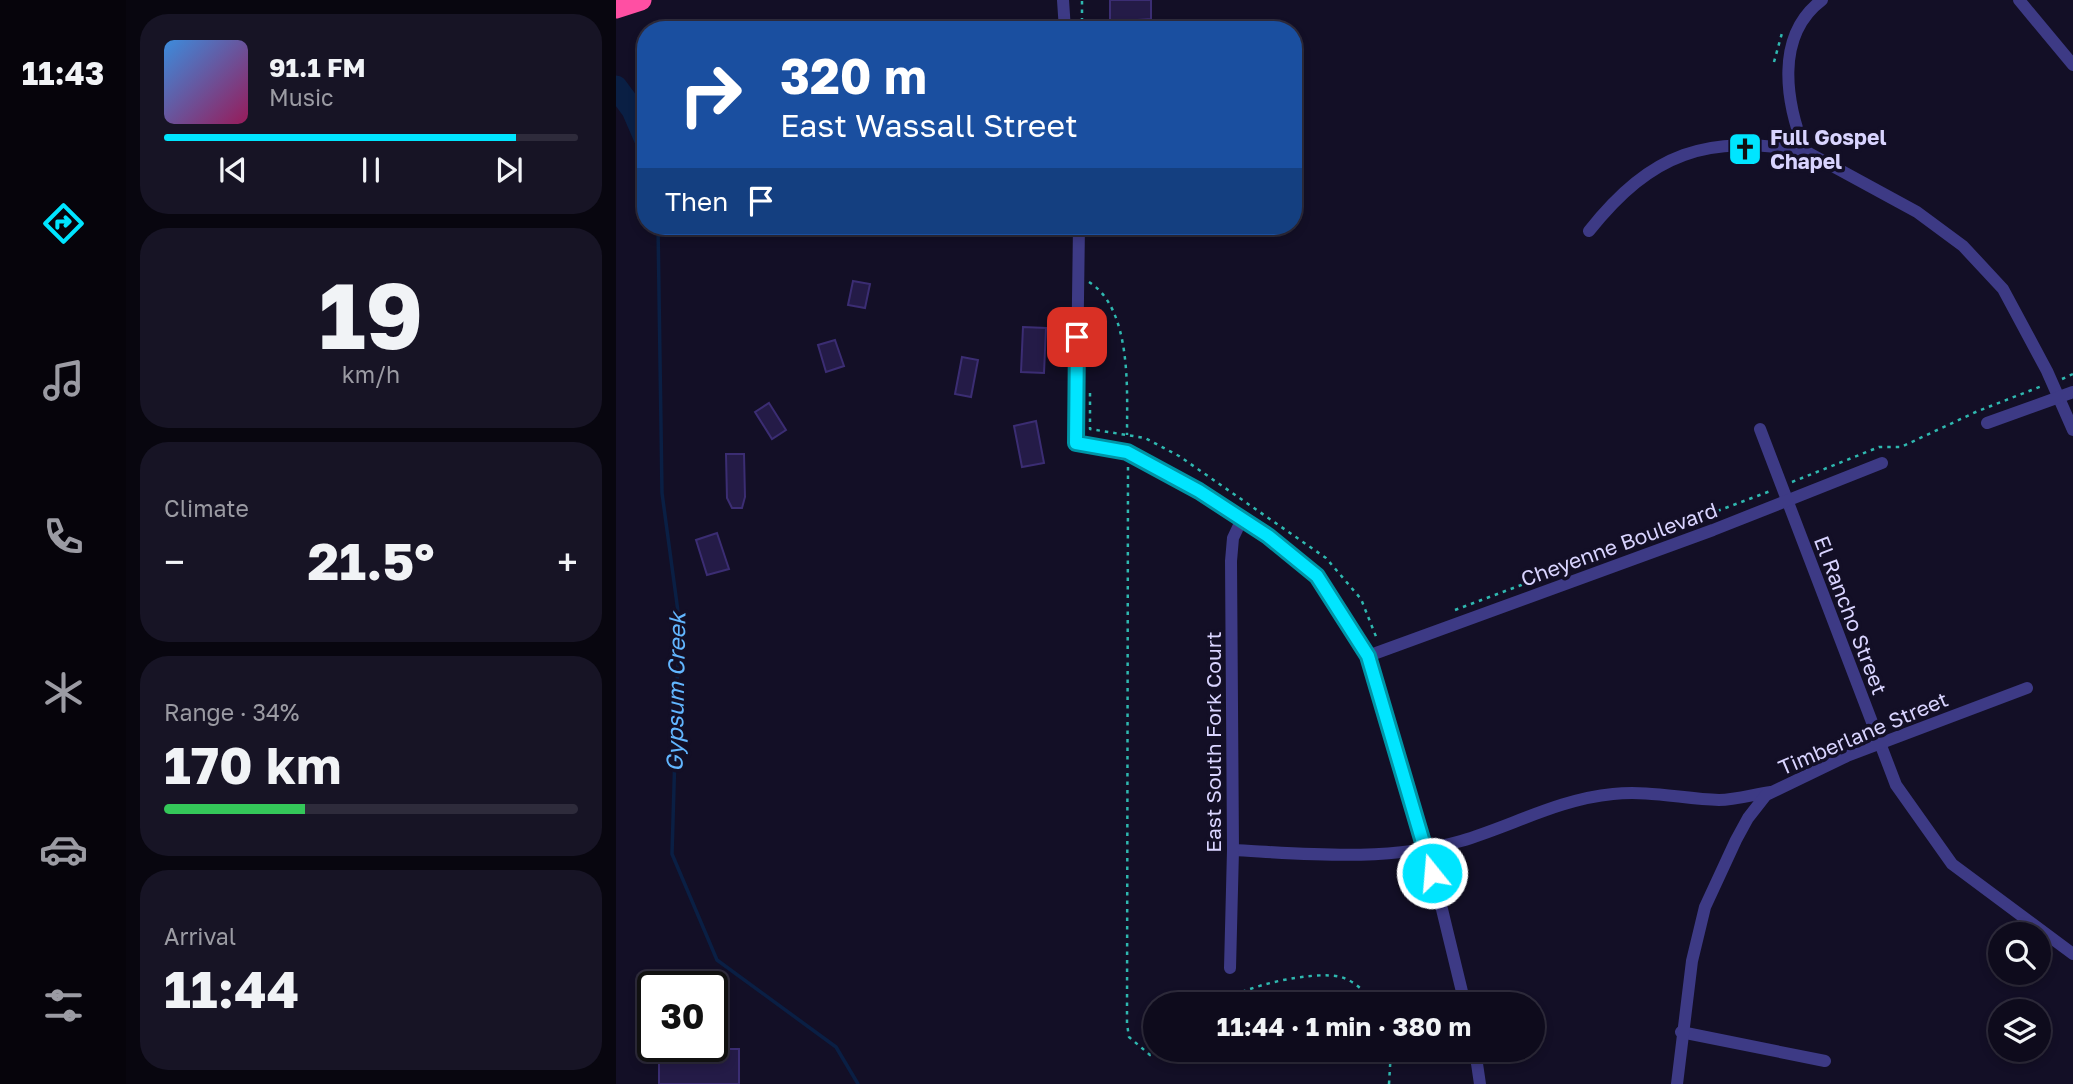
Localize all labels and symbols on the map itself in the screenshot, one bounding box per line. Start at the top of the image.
place label: Full Gospel Chapel [1770,124,1886,174]
church icon: Full Gospel Chapel [1726,130,1764,168]
pin [1047,307,1107,367]
street label: Cheyenne Boulevard [1517,496,1721,592]
street label: El Rancho Street [1809,532,1893,698]
water label: Gypsum Creek [660,610,690,772]
street label: East South Fork Court [1200,631,1226,853]
street label: Timberlane Street [1774,686,1952,780]
position arrow [1395,836,1469,910]
speed limit sign: 30 [637,971,728,1062]

